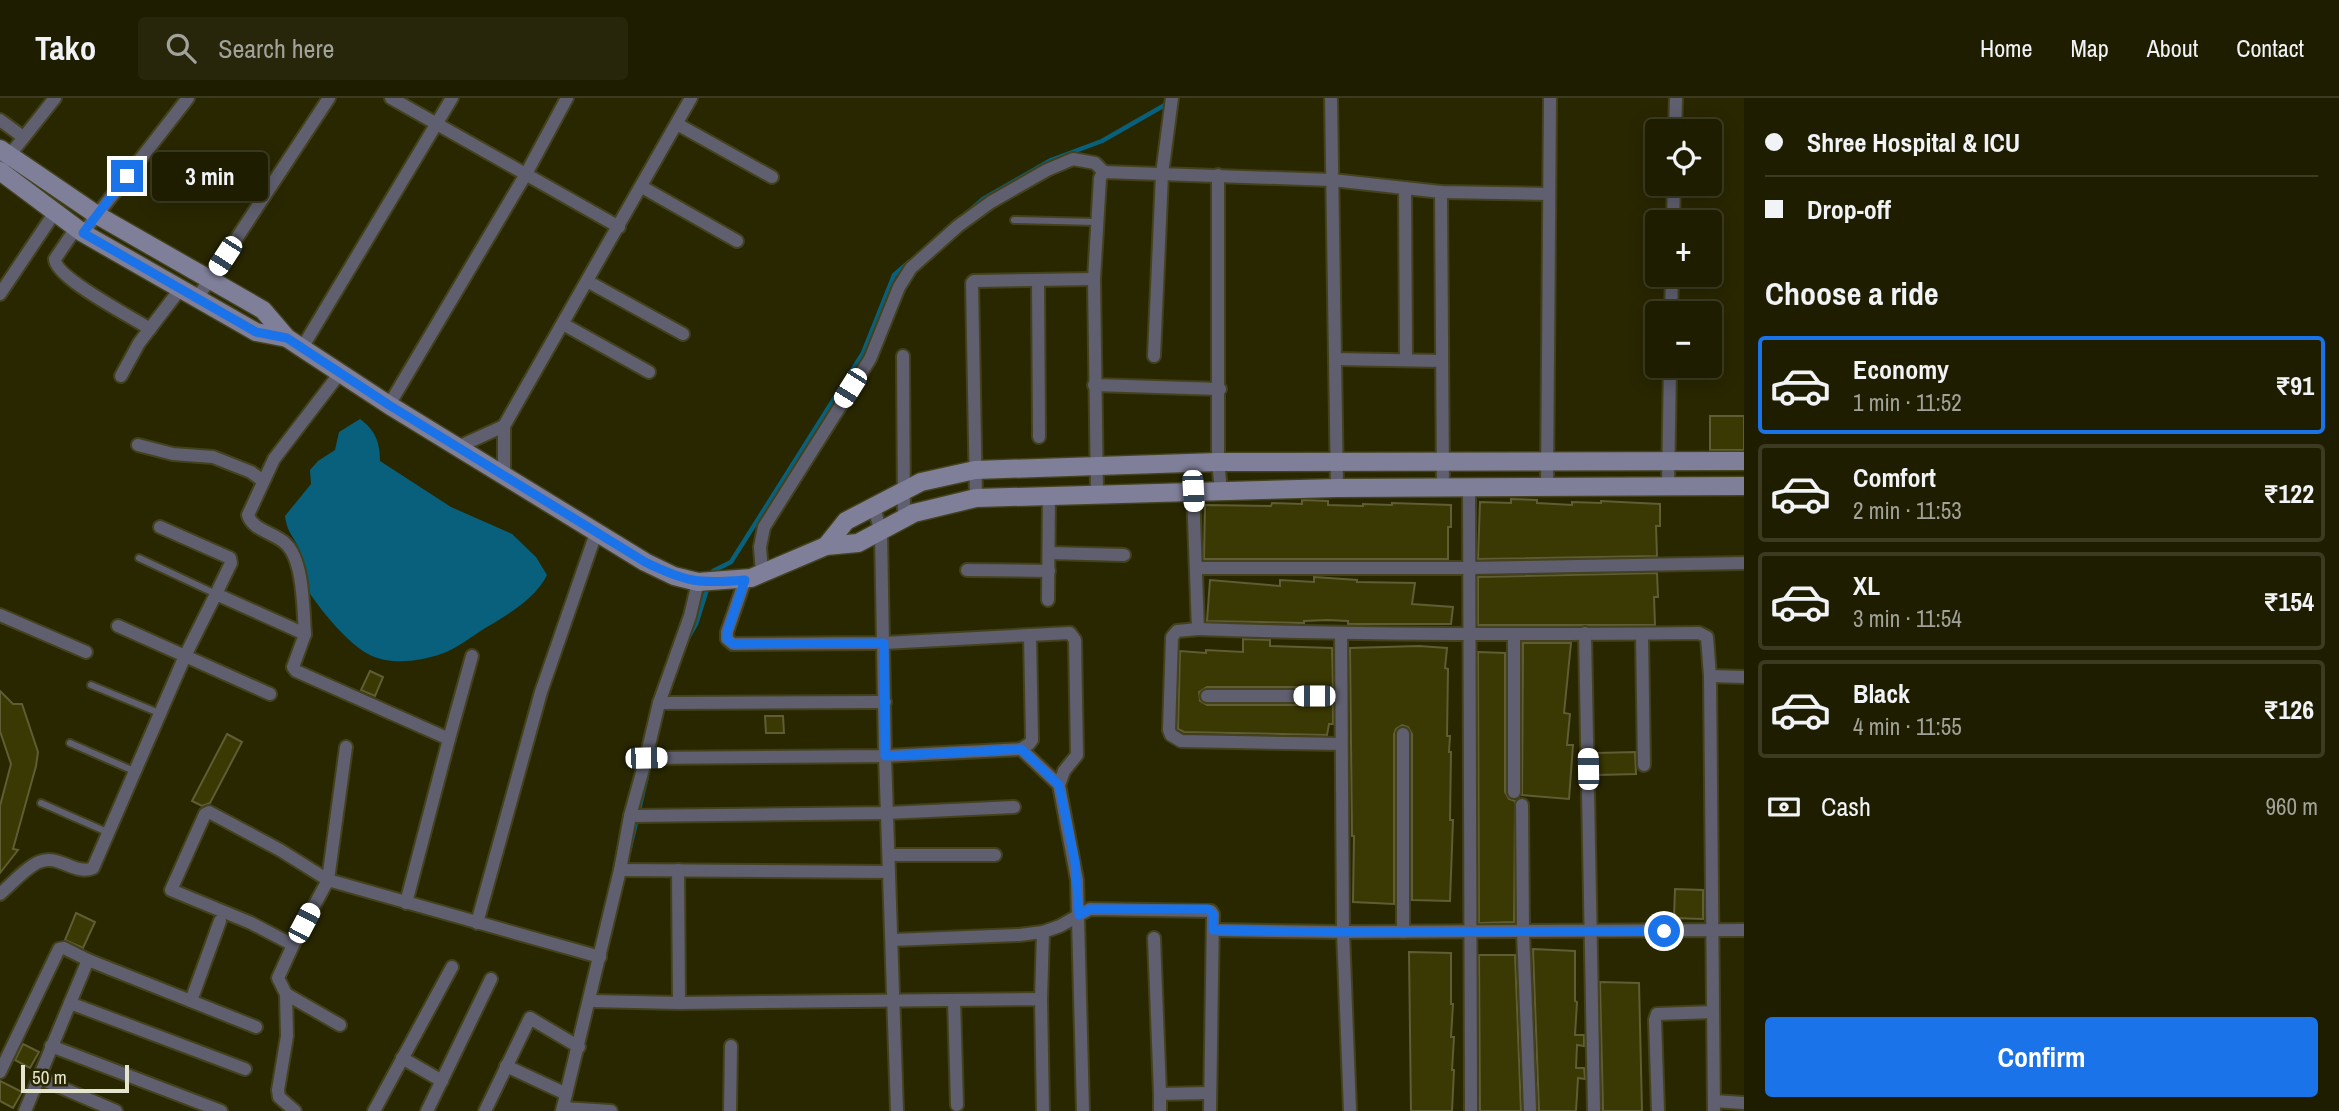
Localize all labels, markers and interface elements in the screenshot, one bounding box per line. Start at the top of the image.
search box [138,17,628,80]
text: Tako [35,26,96,70]
icon: search [162,29,200,67]
text: Search here [218,31,334,66]
text: Home [1980,32,2032,64]
text: Map [2070,32,2109,64]
text: About [2147,32,2198,64]
text: Contact [2236,32,2304,64]
map controls [1645,119,1722,378]
button: locate [1645,119,1722,196]
text: Shree Hospital & ICU [1807,125,2020,160]
callout: 3 min [152,152,267,200]
route end [111,160,143,192]
text: 3 min [185,161,235,192]
text: Drop-off [1807,192,1891,227]
button: + [1645,210,1722,287]
car [205,233,246,279]
text: Choose a ride [1765,272,1939,315]
button: − [1645,301,1722,378]
text: Economy [1853,352,1949,387]
icon: car [1769,354,1832,417]
car [830,365,871,411]
text: ₹91 [2275,368,2314,403]
text: 1 min · 11:52 [1853,387,1962,418]
text: Comfort [1853,460,1936,495]
icon: car [1769,462,1832,525]
car [1182,469,1205,513]
text: ₹122 [2263,476,2314,511]
text: 2 min · 11:53 [1853,495,1962,526]
text: XL [1853,568,1880,603]
icon: car [1769,570,1832,633]
text: ₹154 [2263,584,2314,619]
text: 3 min · 11:54 [1853,603,1962,634]
text: Black [1853,676,1910,711]
icon: car [1769,678,1832,741]
car [1294,686,1336,707]
text: ₹126 [2263,692,2314,727]
text: 4 min · 11:55 [1853,711,1962,742]
car [625,747,668,769]
car [1578,748,1599,790]
icon: cash [1765,788,1803,826]
text: Cash [1821,789,1871,824]
text: 960 m [2266,791,2318,822]
car [285,900,324,946]
route start [1648,915,1680,947]
button: Confirm [1765,1017,2318,1097]
scale bar [21,1062,130,1094]
text: 50 m [32,1064,67,1090]

